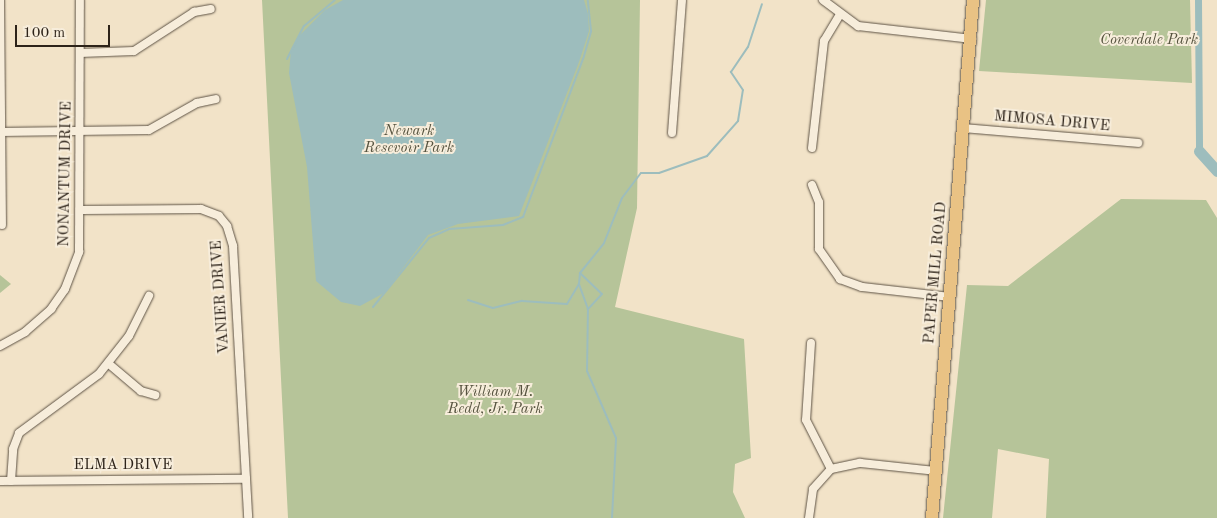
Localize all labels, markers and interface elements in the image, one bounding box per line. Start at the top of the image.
scale bar [18,15,112,47]
text: 100 m [23,26,65,41]
park label: Coverdale Park [1100,32,1198,50]
street label: NONANTUM DRIVE [56,101,76,247]
street label: MIMOSA DRIVE [993,108,1111,136]
park label: Newark Resevoir Park [364,122,454,157]
street label: PAPER MILL ROAD [921,201,951,345]
street label: VANIER DRIVE [208,240,234,354]
park label: William M. Redd, Jr. Park [447,383,543,418]
street label: ELMA DRIVE [74,457,172,475]

